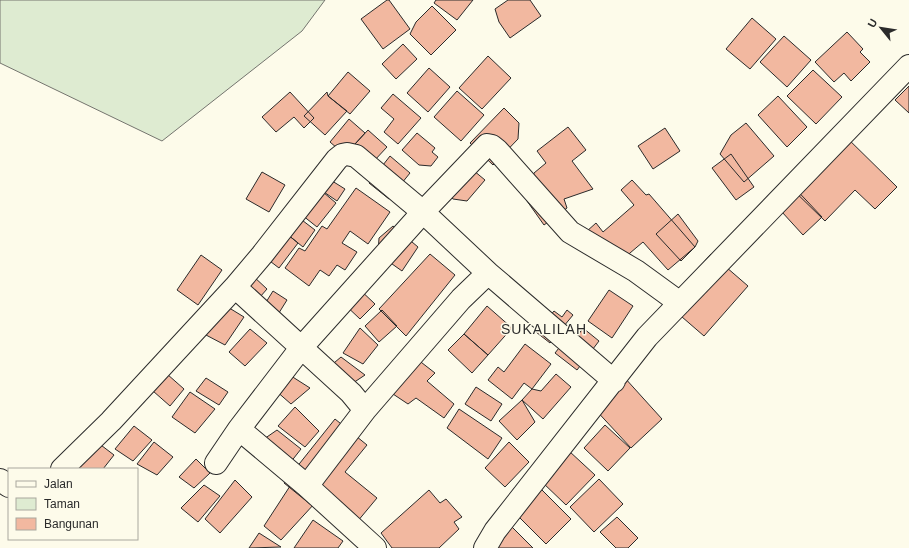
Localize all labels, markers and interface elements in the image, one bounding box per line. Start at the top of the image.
north arrow [861,8,901,48]
text: U [865,17,880,29]
district label: SUKALILAH [501,321,587,337]
legend [8,468,138,540]
text: Jalan [44,477,73,491]
text: Taman [44,497,80,511]
text: Bangunan [44,517,99,531]

